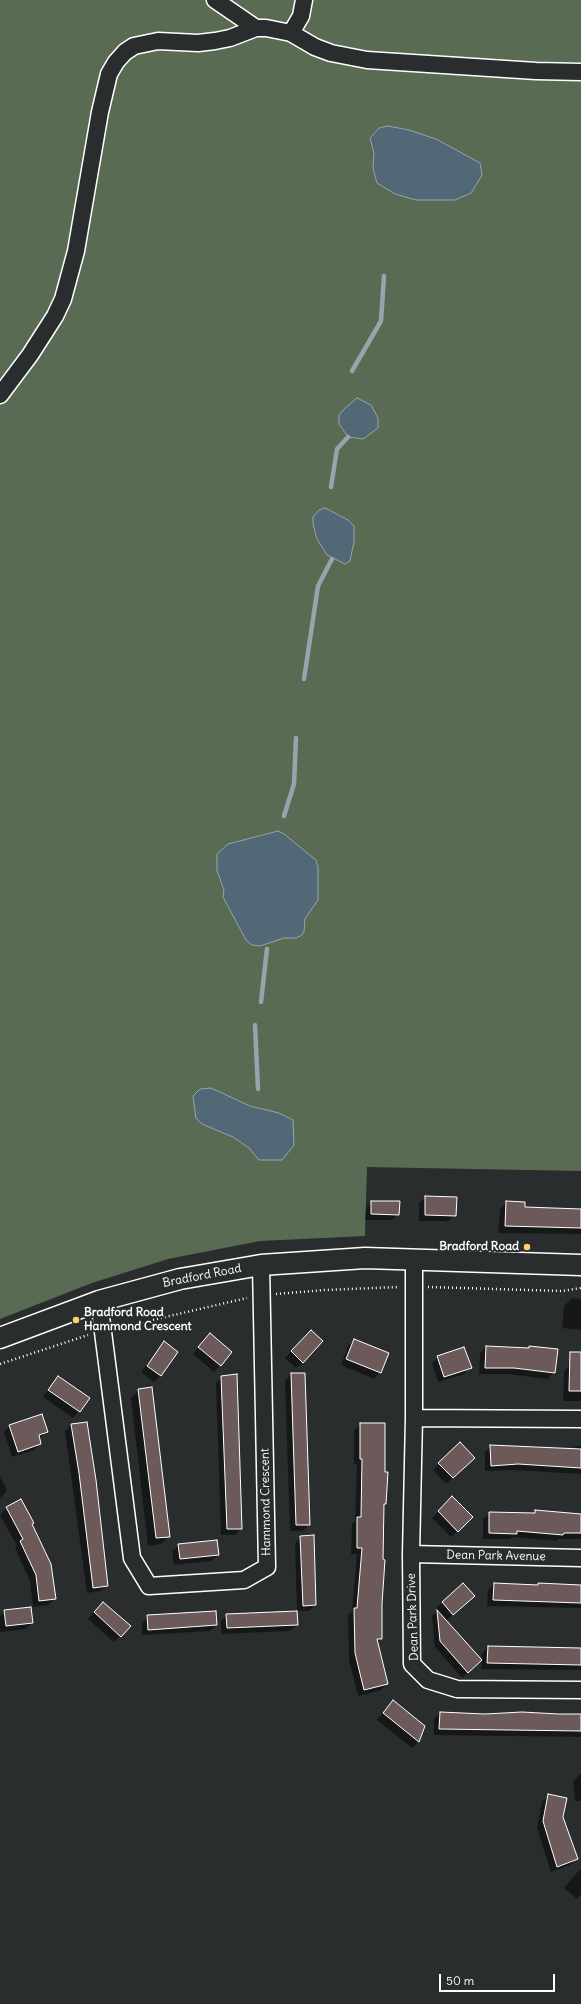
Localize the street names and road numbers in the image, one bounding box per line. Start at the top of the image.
street label: Bradford Road [161,1261,243,1291]
street label: Hammond Crescent [258,1448,274,1556]
street label: Dean Park Avenue [446,1548,546,1564]
street label: Dean Park Drive [404,1573,422,1661]

